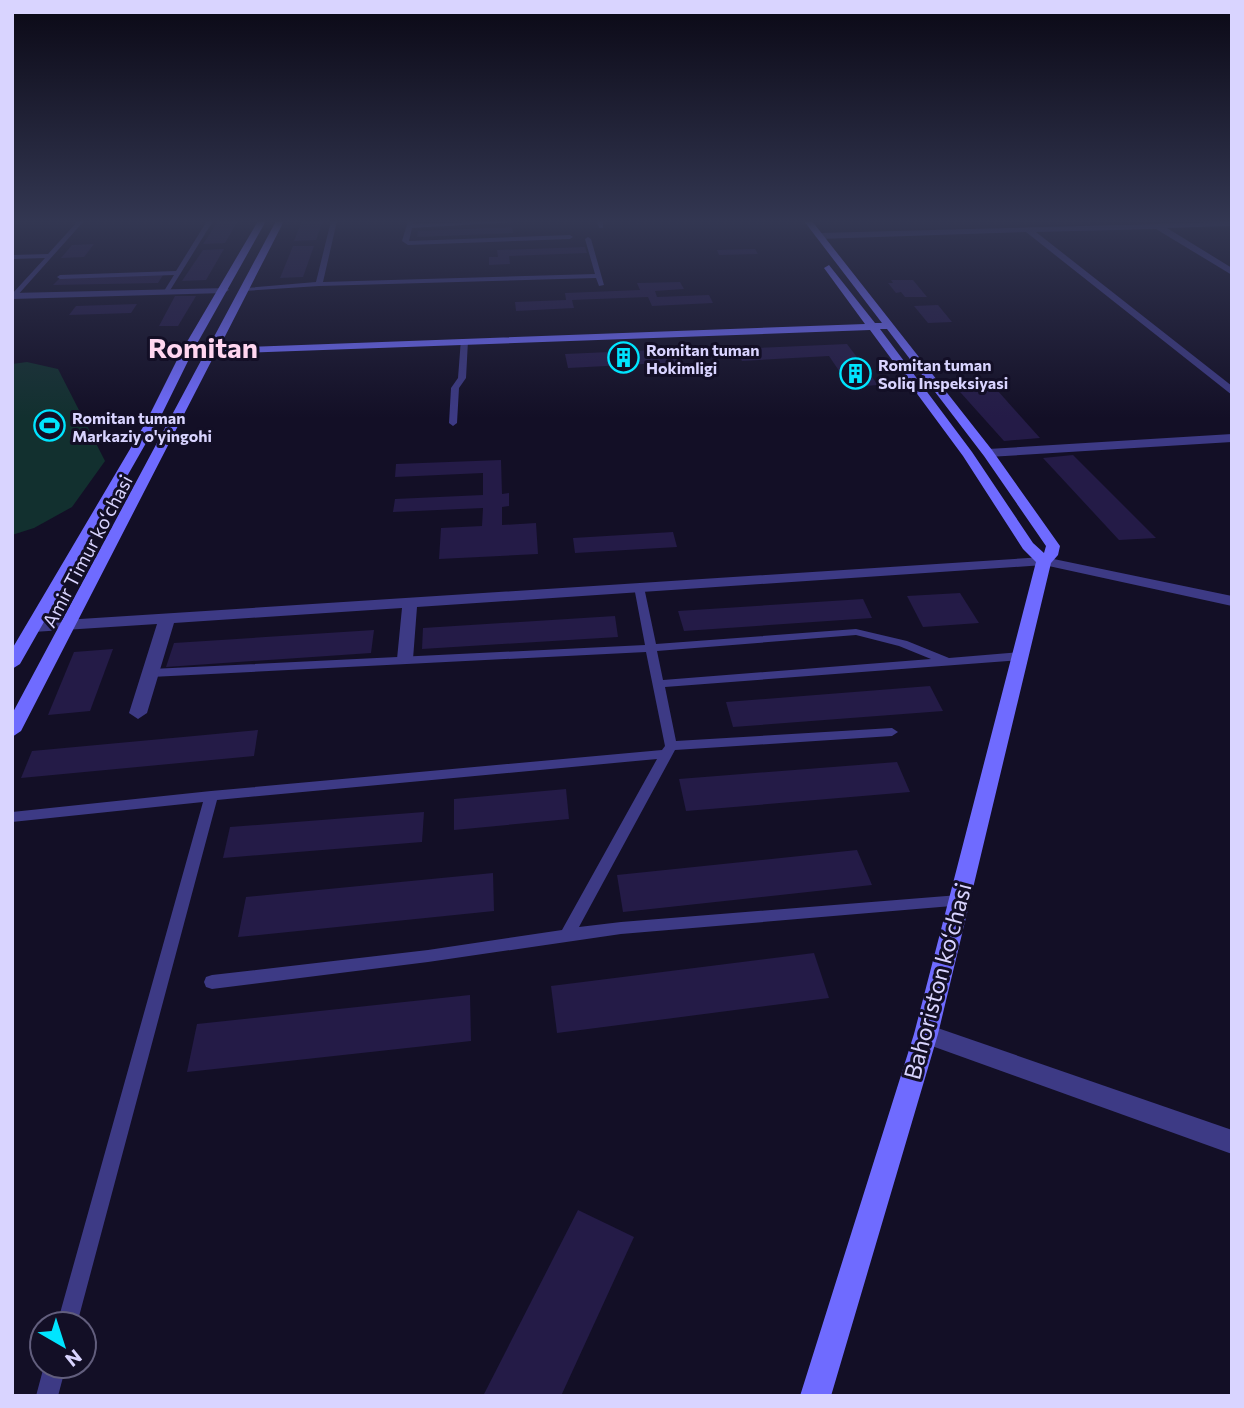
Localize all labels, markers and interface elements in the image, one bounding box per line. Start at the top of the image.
district label: Romitan [148,330,258,364]
place label: Romitan tuman Hokimligi [646,340,760,377]
building icon: Romitan tuman Hokimligi [606,341,640,375]
place label: Romitan tuman Soliq Inspeksiyasi [878,355,1008,392]
building icon: Romitan tuman Soliq Inspeksiyasi [838,356,872,390]
place label: Romitan tuman Markaziy o'yingohi [72,408,212,445]
sports icon: Romitan tuman Markaziy o'yingohi [32,409,66,443]
street label: Amir Timur ko‘chasi [37,471,137,631]
street label: Bahoriston ko‘chasi [897,880,977,1082]
north arrow [28,1310,98,1380]
text: N [61,1345,87,1372]

